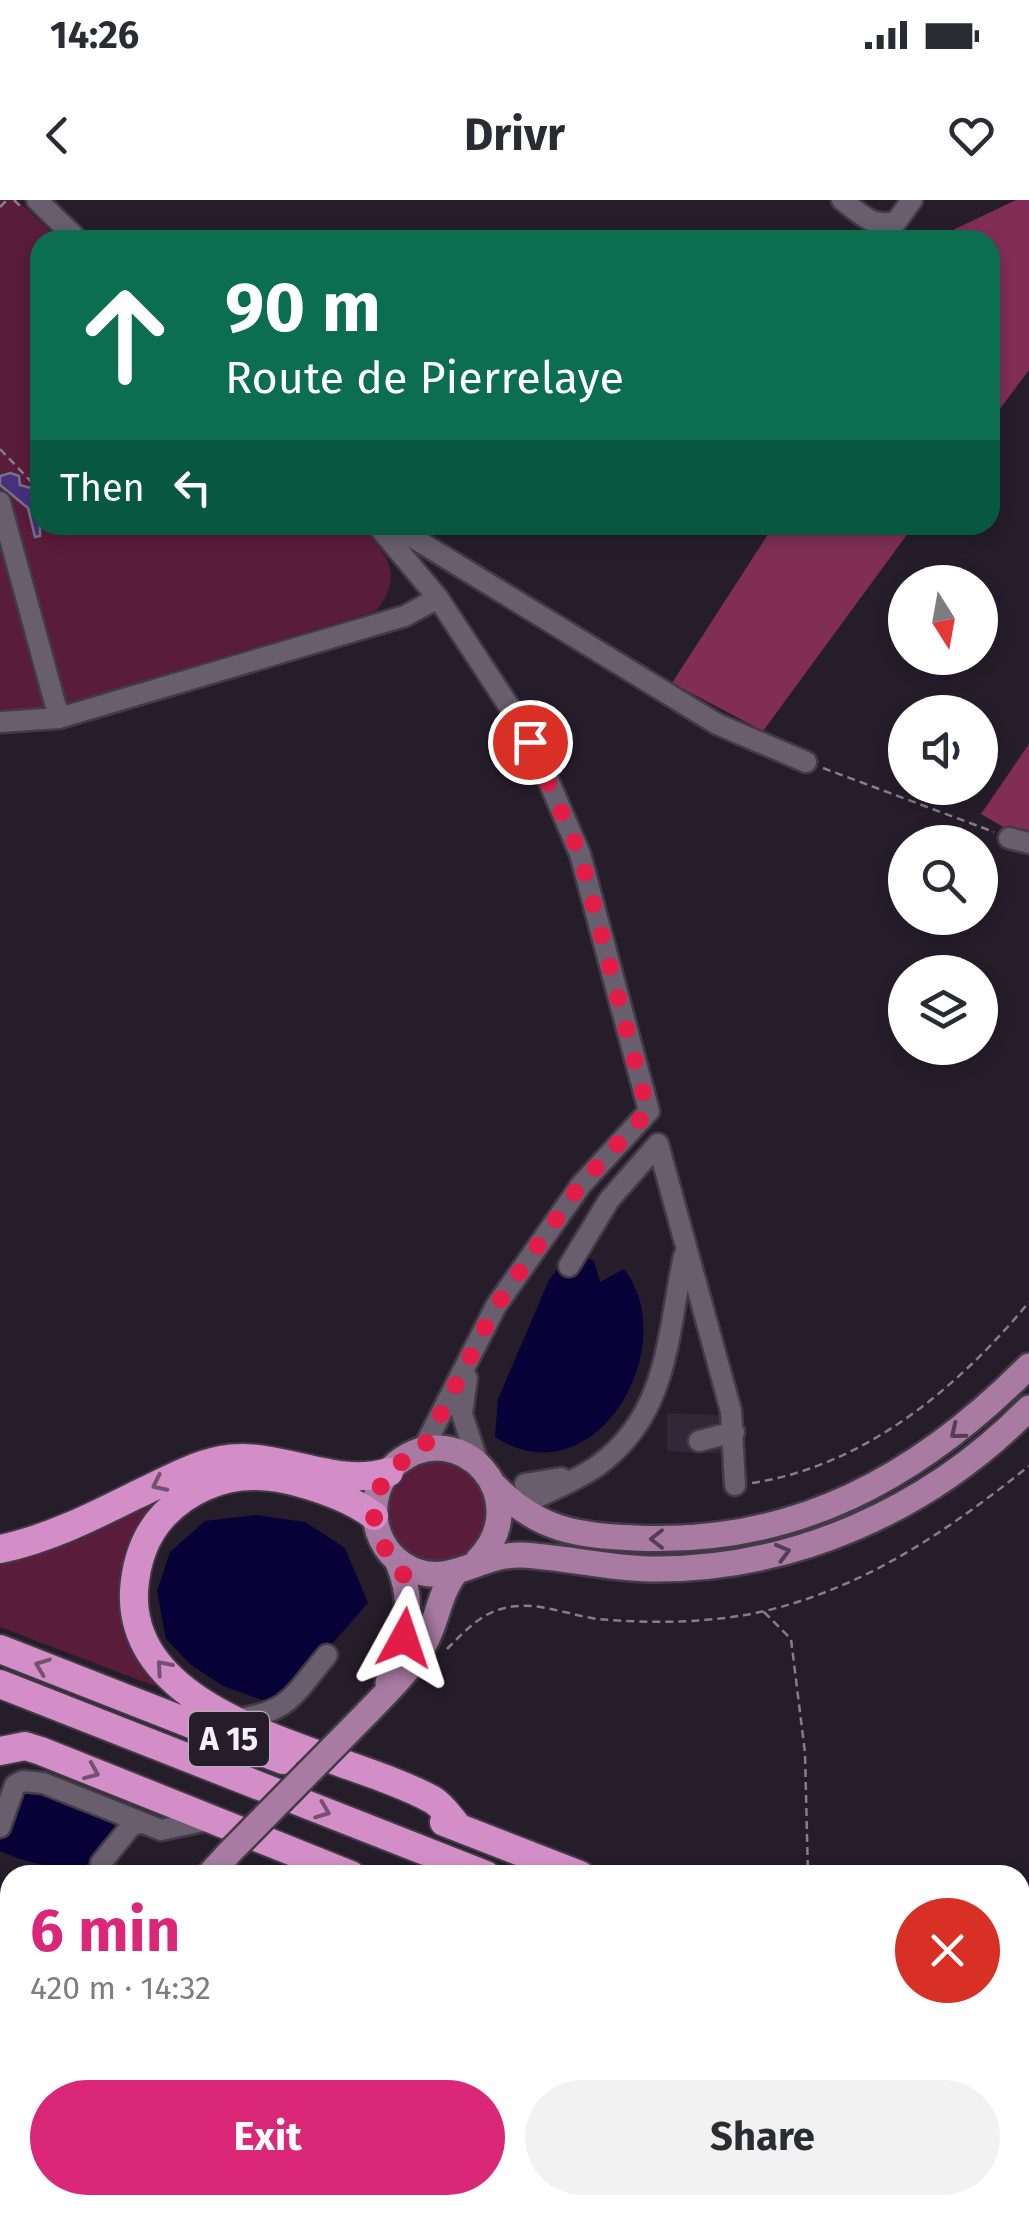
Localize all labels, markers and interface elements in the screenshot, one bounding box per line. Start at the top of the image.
text: 14:26 [50,12,139,58]
icon: back [30,108,85,163]
text: Drivr [464,108,565,162]
icon: heart [944,108,999,163]
text: 90 m [225,266,381,350]
icon: ahead [60,270,190,400]
text: Route de Pierrelaye [225,351,624,405]
icon: left [165,460,220,515]
text: Then [60,465,145,511]
north arrow [888,565,998,675]
map controls [888,565,998,1065]
button: sound [888,695,998,805]
pin [488,700,573,785]
icon: arrive [503,715,558,770]
button: search [888,825,998,935]
button: layers [888,955,998,1065]
one-way arrow [951,1420,969,1438]
one-way arrow [151,1472,169,1492]
one-way arrow [649,1528,664,1550]
one-way arrow [774,1543,791,1564]
position arrow [352,1586,456,1690]
one-way arrow [34,1657,51,1677]
one-way arrow [156,1660,174,1679]
road number: A 15 [189,1712,269,1766]
one-way arrow [82,1760,100,1780]
one-way arrow [313,1800,331,1820]
text: 6 min [30,1895,180,1967]
button: close [895,1898,1000,2003]
text: 420 m · 14:32 [30,1969,211,2007]
button: Exit [30,2080,505,2195]
button: Share [525,2080,1000,2195]

